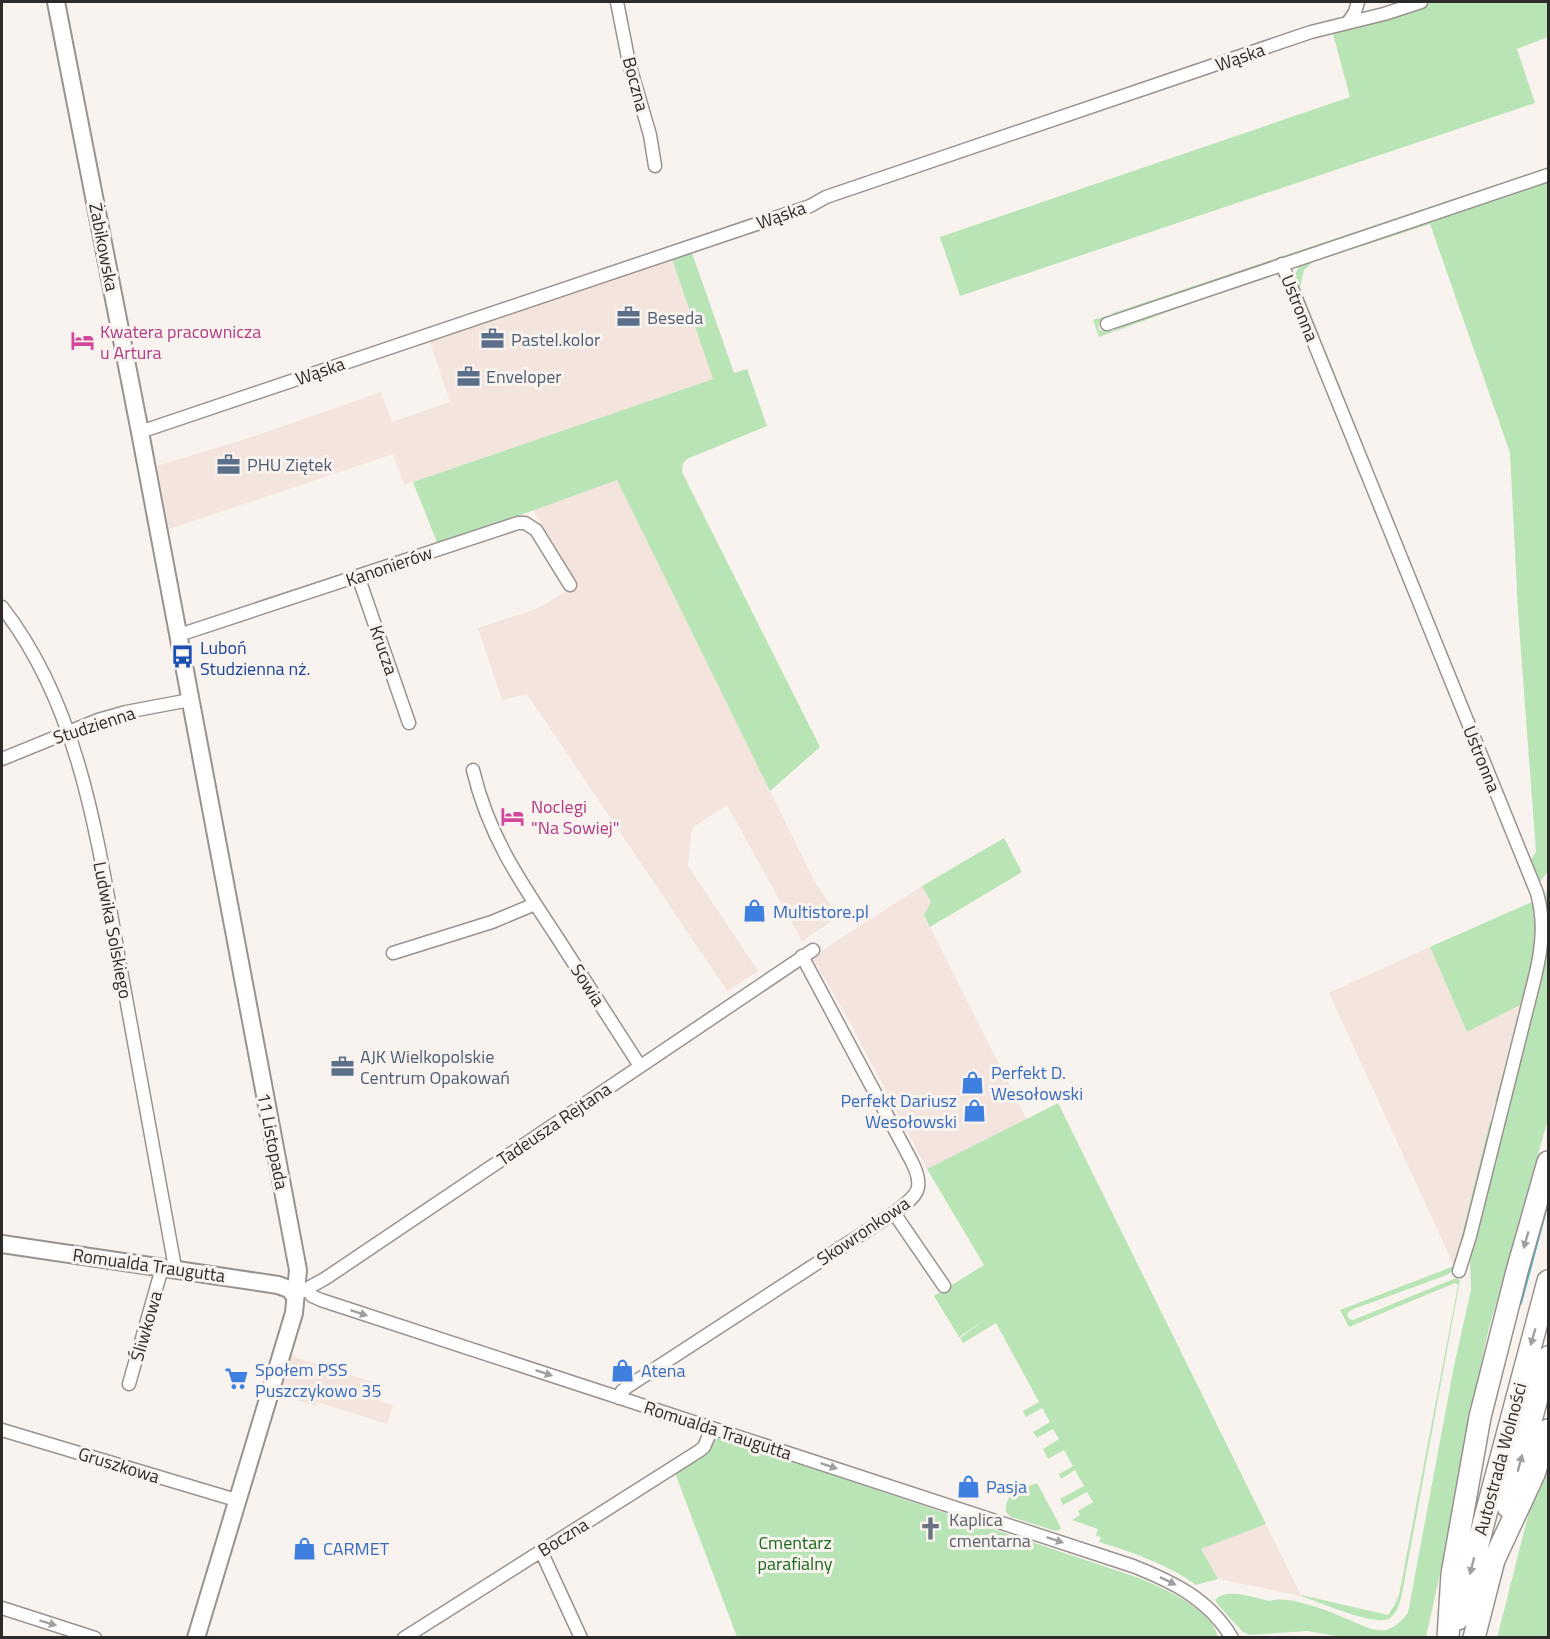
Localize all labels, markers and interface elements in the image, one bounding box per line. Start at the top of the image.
street label: Wąska [1212,36,1268,78]
street label: Boczna [616,54,656,114]
street label: Wąska [753,194,809,236]
street label: Żabikowska [82,201,126,293]
street label: Ustronna [1274,270,1326,346]
office icon: Beseda [616,304,642,330]
place label: Beseda [647,304,703,331]
place label: Kwatera pracownicza u Artura [100,318,261,366]
office icon: Pastel.kolor [480,326,506,352]
place label: Pastel.kolor [511,326,600,353]
hotel icon: Kwatera pracownicza u Artura [69,328,95,354]
street label: Wąska [292,350,348,392]
office icon: Enveloper [455,363,481,389]
place label: Enveloper [486,363,562,390]
office icon: PHU Ziętek [216,451,242,477]
place label: PHU Ziętek [247,451,332,478]
street label: Kanonierów [342,538,436,593]
street label: Krucza [363,621,405,679]
place label: Luboń Studzienna nż. [200,634,310,682]
bus stop icon: Luboń Studzienna nż. [169,644,195,670]
street label: Studzienna [50,699,138,751]
street label: Ustronna [1456,721,1508,797]
place label: Noclegi "Na Sowiej" [531,793,619,841]
hotel icon: Noclegi "Na Sowiej" [500,803,526,829]
street label: Ludwika Solskiego [86,859,140,1001]
shop icon: Multistore.pl [742,898,768,924]
place label: Multistore.pl [773,898,869,925]
street label: Sowia [564,958,612,1012]
place label: AJK Wielkopolskie Centrum Opakowań [360,1043,510,1091]
office icon: AJK Wielkopolskie Centrum Opakowań [329,1053,355,1079]
place label: Perfekt D. Wesołowski [991,1059,1083,1107]
shop icon: Perfekt D. Wesołowski [960,1069,986,1095]
street label: Tadeusza Rejtana [491,1076,617,1172]
place label: Perfekt Dariusz Wesołowski [840,1087,957,1135]
street label: 11 Listopada [250,1090,296,1192]
shop icon: Perfekt Dariusz Wesołowski [962,1097,988,1123]
street label: Skowronkowa [811,1190,915,1272]
one-way arrow [1521,1231,1530,1249]
street label: Romualda Traugutta [71,1241,227,1289]
street label: Śliwkowa [123,1288,169,1364]
one-way arrow [350,1308,368,1318]
one-way arrow [1527,1328,1537,1346]
place label: Społem PSS Puszczykowo 35 [255,1356,382,1404]
shop icon: Atena [610,1357,636,1383]
place label: Atena [641,1357,686,1384]
supermarket icon: Społem PSS Puszczykowo 35 [224,1366,250,1392]
one-way arrow [535,1369,553,1379]
street label: Autostrada Wolności [1467,1380,1533,1538]
street label: Romualda Traugutta [641,1393,795,1467]
street label: Gruszkowa [75,1440,163,1490]
one-way arrow [1515,1454,1525,1472]
one-way arrow [820,1462,838,1471]
shop icon: Pasja [955,1473,981,1499]
place label: Pasja [986,1473,1027,1500]
place label: Kaplica cmentarna [949,1506,1031,1554]
street label: Boczna [532,1511,594,1563]
church icon: Kaplica cmentarna [918,1516,944,1542]
park label: Cmentarz parafialny [757,1529,833,1577]
shop icon: CARMET [292,1535,318,1561]
place label: CARMET [323,1535,390,1562]
one-way arrow [1046,1536,1064,1545]
one-way arrow [1467,1557,1476,1575]
one-way arrow [1160,1577,1177,1586]
one-way arrow [39,1619,57,1628]

